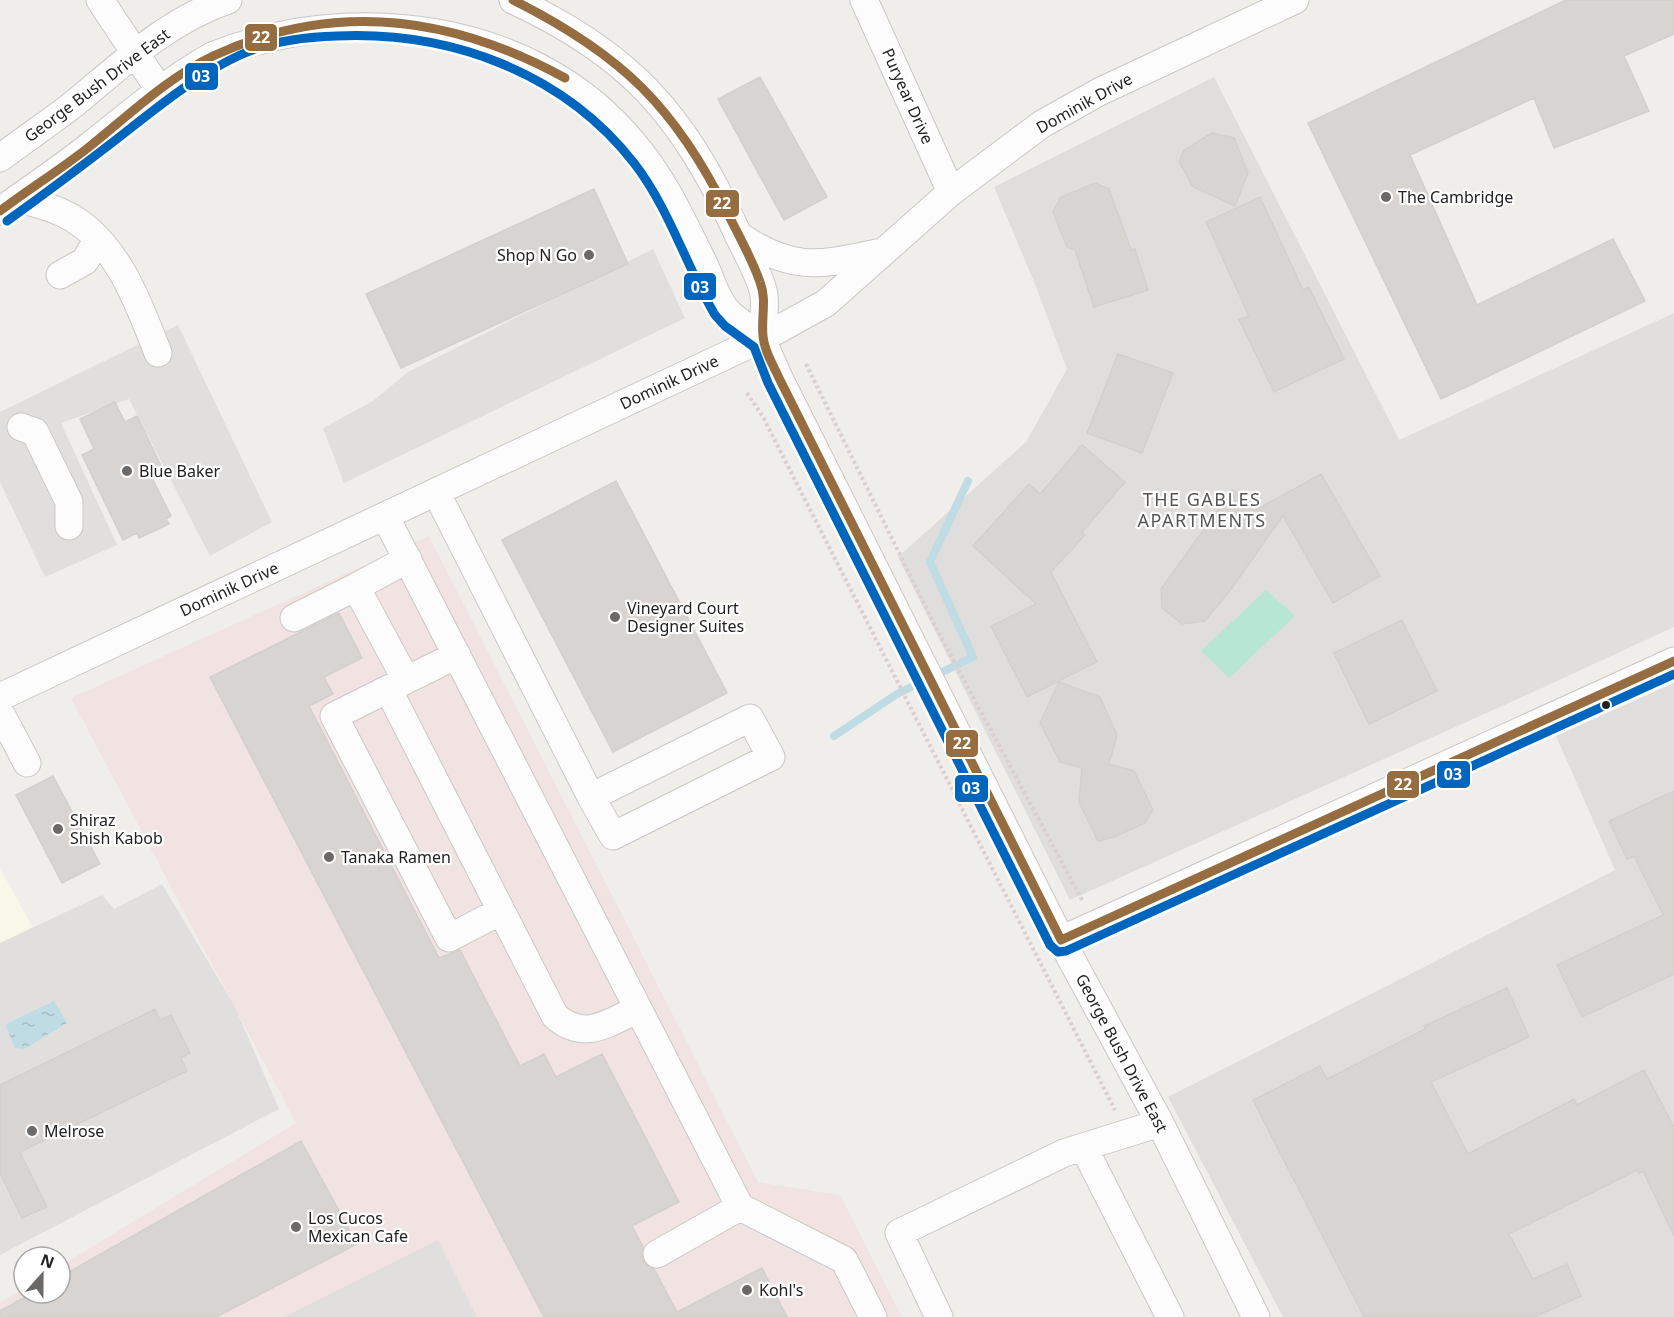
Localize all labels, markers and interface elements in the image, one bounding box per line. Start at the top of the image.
street label: George Bush Drive East [20,23,174,147]
line badge: 22 [244,23,278,52]
text: 22 [252,26,270,48]
street label: Puryear Drive [877,45,939,147]
line badge: 03 [184,62,219,91]
text: 03 [192,65,210,87]
street label: Dominik Drive [1032,68,1136,138]
place label: The Cambridge [1398,186,1513,208]
line badge: 22 [705,189,740,218]
marker: The Cambridge [1379,190,1393,204]
text: 22 [713,192,731,214]
place label: Shop N Go [497,244,577,266]
marker: Shop N Go [582,248,596,262]
line badge: 03 [683,272,717,301]
text: 03 [691,276,709,298]
street label: Dominik Drive [616,349,722,415]
place label: Blue Baker [139,460,221,482]
marker: Blue Baker [120,464,134,478]
district label: THE GABLES APARTMENTS [1137,487,1267,532]
street label: Dominik Drive [176,556,282,622]
place label: Vineyard Court Designer Suites [627,597,744,637]
marker: Vineyard Court Designer Suites [608,610,622,624]
unlabelled marker [1600,699,1612,711]
line badge: 22 [945,729,979,758]
text: 22 [953,732,971,754]
line badge: 03 [1436,760,1471,789]
text: 03 [1444,763,1462,785]
line badge: 22 [1386,770,1420,799]
text: 22 [1394,773,1412,795]
line badge: 03 [954,774,989,803]
text: 03 [962,777,980,799]
place label: Shiraz Shish Kabob [70,809,163,849]
marker: Shiraz Shish Kabob [51,822,65,836]
place label: Tanaka Ramen [341,846,451,868]
marker: Tanaka Ramen [322,850,336,864]
street label: George Bush Drive East [1071,970,1173,1136]
place label: Melrose [44,1120,104,1142]
marker: Melrose [25,1124,39,1138]
place label: Los Cucos Mexican Cafe [308,1207,408,1247]
marker: Los Cucos Mexican Cafe [289,1220,303,1234]
north arrow [12,1245,72,1305]
text: N [37,1248,57,1274]
place label: Kohl's [759,1279,803,1301]
marker: Kohl's [740,1283,754,1297]

